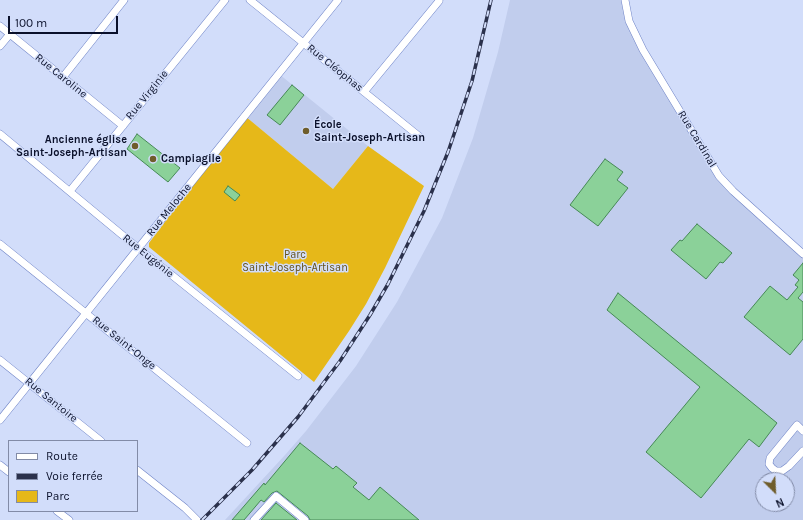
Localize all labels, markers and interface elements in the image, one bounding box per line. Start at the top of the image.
scale bar [10,8,120,34]
text: 100 m [15,16,47,30]
street label: Rue Cléophas [304,41,366,95]
street label: Rue Caroline [32,51,90,101]
street label: Rue Virginie [123,68,171,122]
street label: Rue Cardinal [675,108,719,170]
place label: École Saint-Joseph-Artisan [314,118,425,144]
marker: École Saint-Joseph-Artisan [301,126,311,136]
place label: Ancienne église Saint-Joseph-Artisan [16,133,127,159]
marker: Ancienne église Saint-Joseph-Artisan [130,141,140,151]
place label: Campiagile [161,152,221,166]
marker: Campiagile [148,154,158,164]
street label: Rue Meloche [144,181,194,239]
street label: Rue Eugénie [120,231,176,281]
park label: Parc Saint-Joseph-Artisan [242,248,348,274]
street label: Rue Saint-Onge [90,313,158,373]
street label: Rue Santoire [22,375,80,425]
legend [8,440,138,512]
text: Route [46,449,78,463]
text: Voie ferrée [46,469,103,483]
north arrow [755,472,795,512]
text: Parc [46,489,70,503]
text: N [773,495,786,510]

